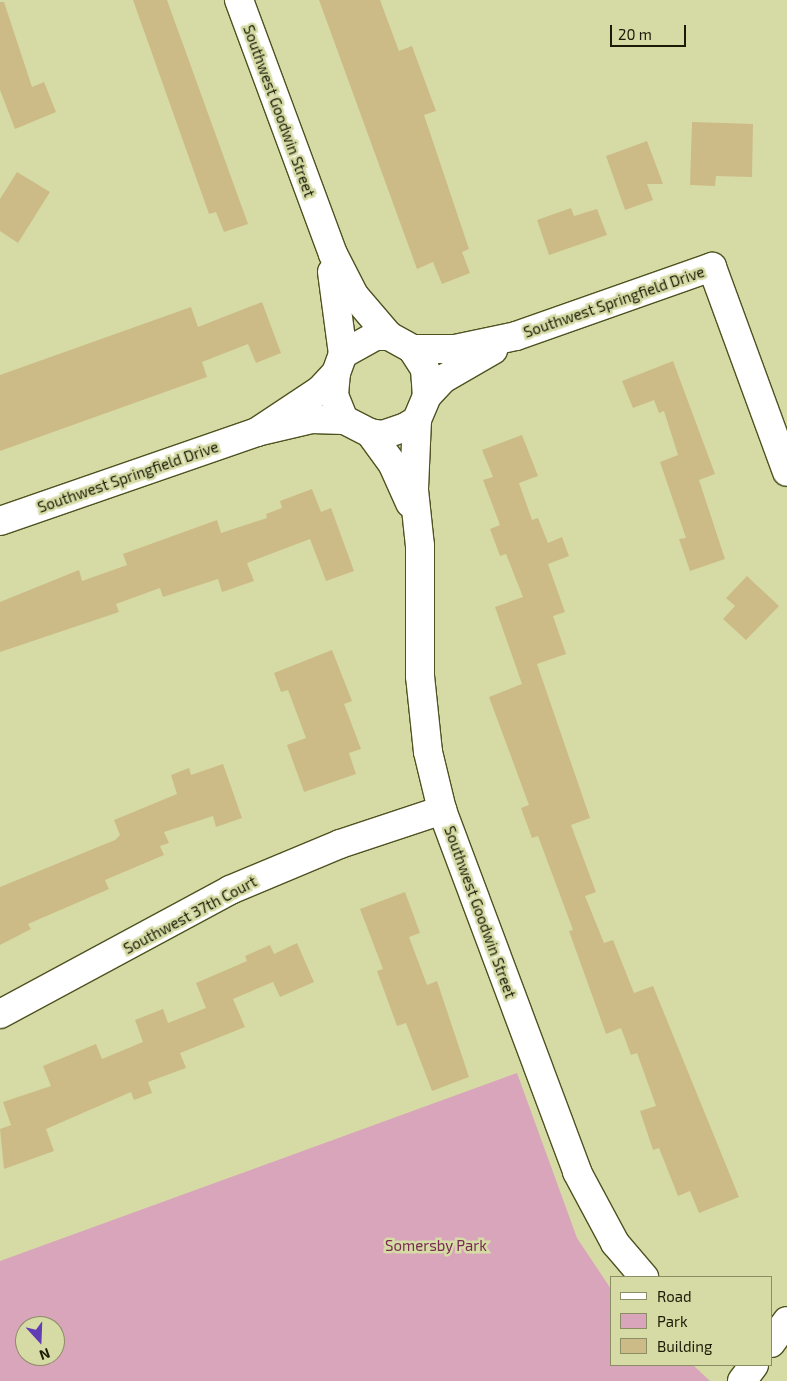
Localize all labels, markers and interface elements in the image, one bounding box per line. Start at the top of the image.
scale bar [612,15,688,47]
street label: Southwest Goodwin Street [239,22,319,200]
text: 20 m [618,25,652,43]
street label: Southwest Springfield Drive [521,263,707,341]
street label: Southwest Springfield Drive [35,438,221,516]
street label: Southwest Goodwin Street [440,823,520,1001]
street label: Southwest 37th Court [120,872,260,958]
park label: Somersby Park [385,1237,487,1255]
legend [610,1276,772,1366]
text: Road [657,1287,692,1305]
text: Park [657,1312,688,1330]
north arrow [15,1316,65,1366]
text: Building [657,1337,712,1355]
text: N [37,1345,53,1364]

